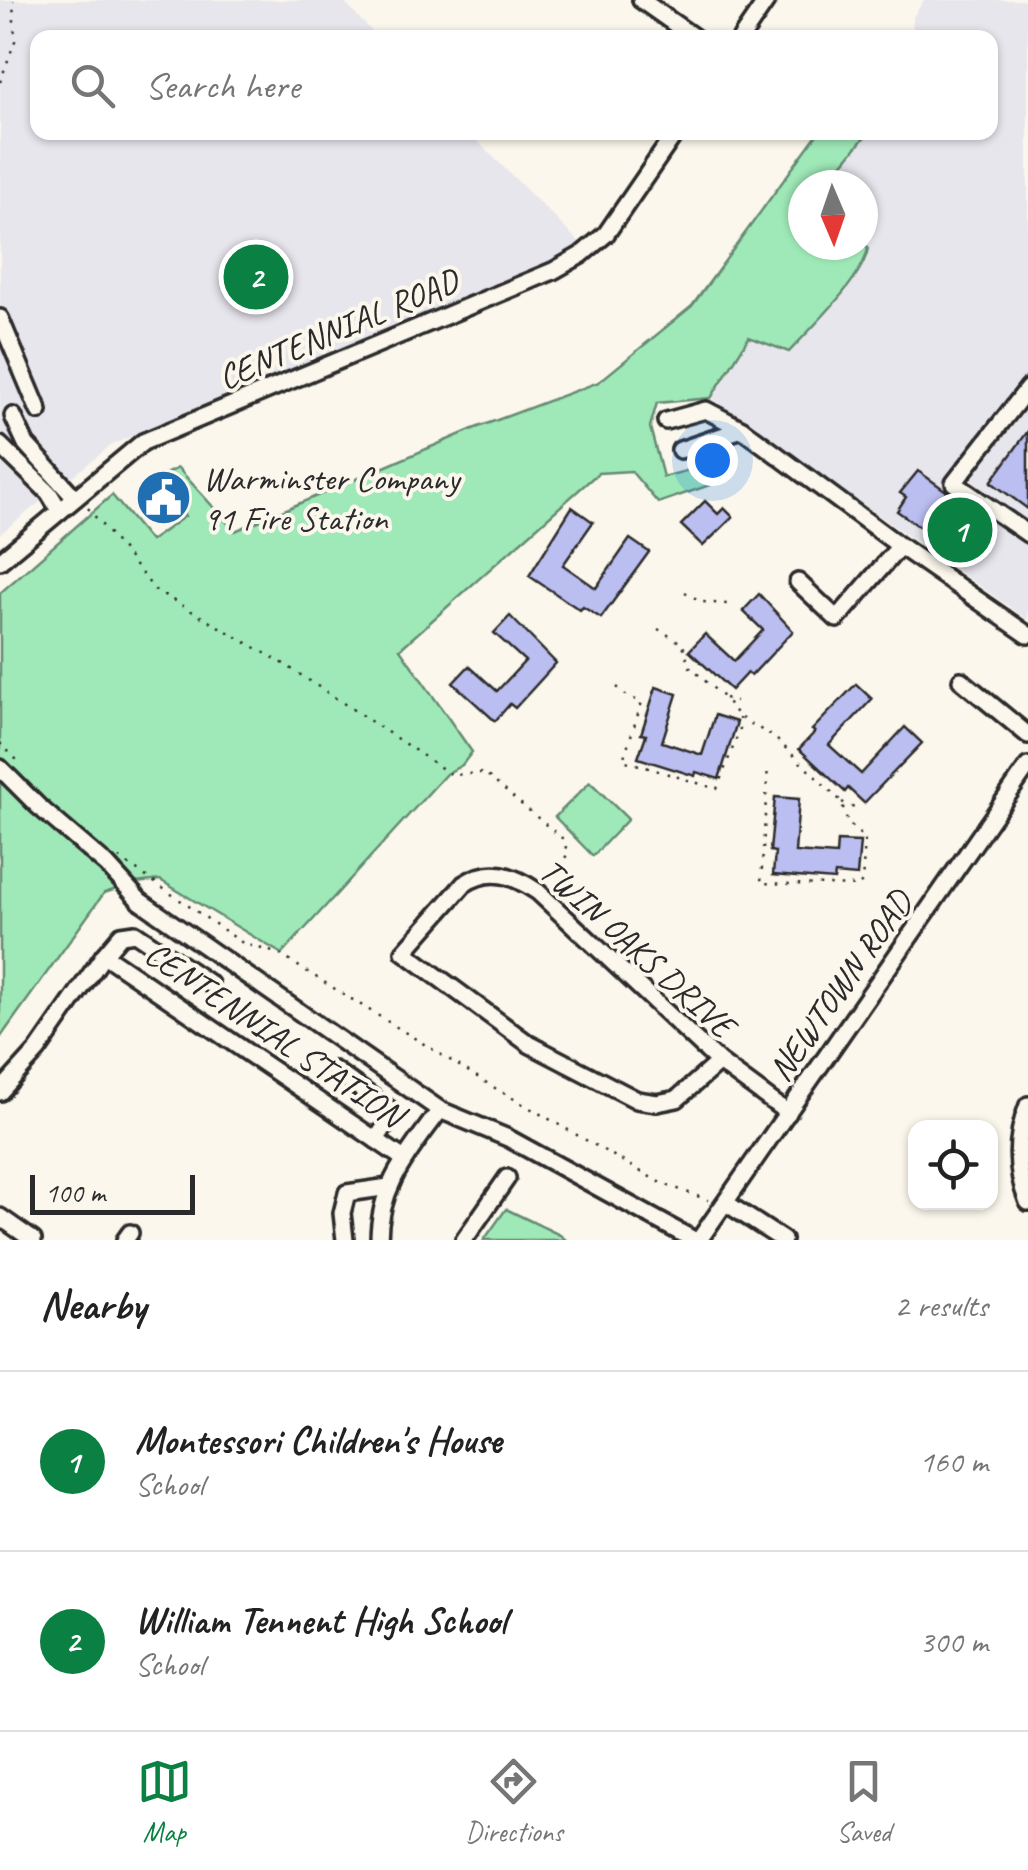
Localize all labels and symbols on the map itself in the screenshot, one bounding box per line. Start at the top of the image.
north arrow [788,170,878,260]
pin: 2 [224,240,288,314]
street label: CENTENNIAL ROAD [211,257,467,400]
your location [687,435,738,486]
place label: Warminster Company 91 Fire Station [203,456,462,541]
public building icon: Warminster Company 91 Fire Station [134,468,194,528]
pin: 1 [928,492,992,568]
street label: TWIN OAKS DRIVE [530,848,748,1051]
street label: NEWTOWN ROAD [758,880,924,1090]
street label: CENTENNIAL STATION [136,931,416,1140]
scale bar [30,1170,195,1214]

